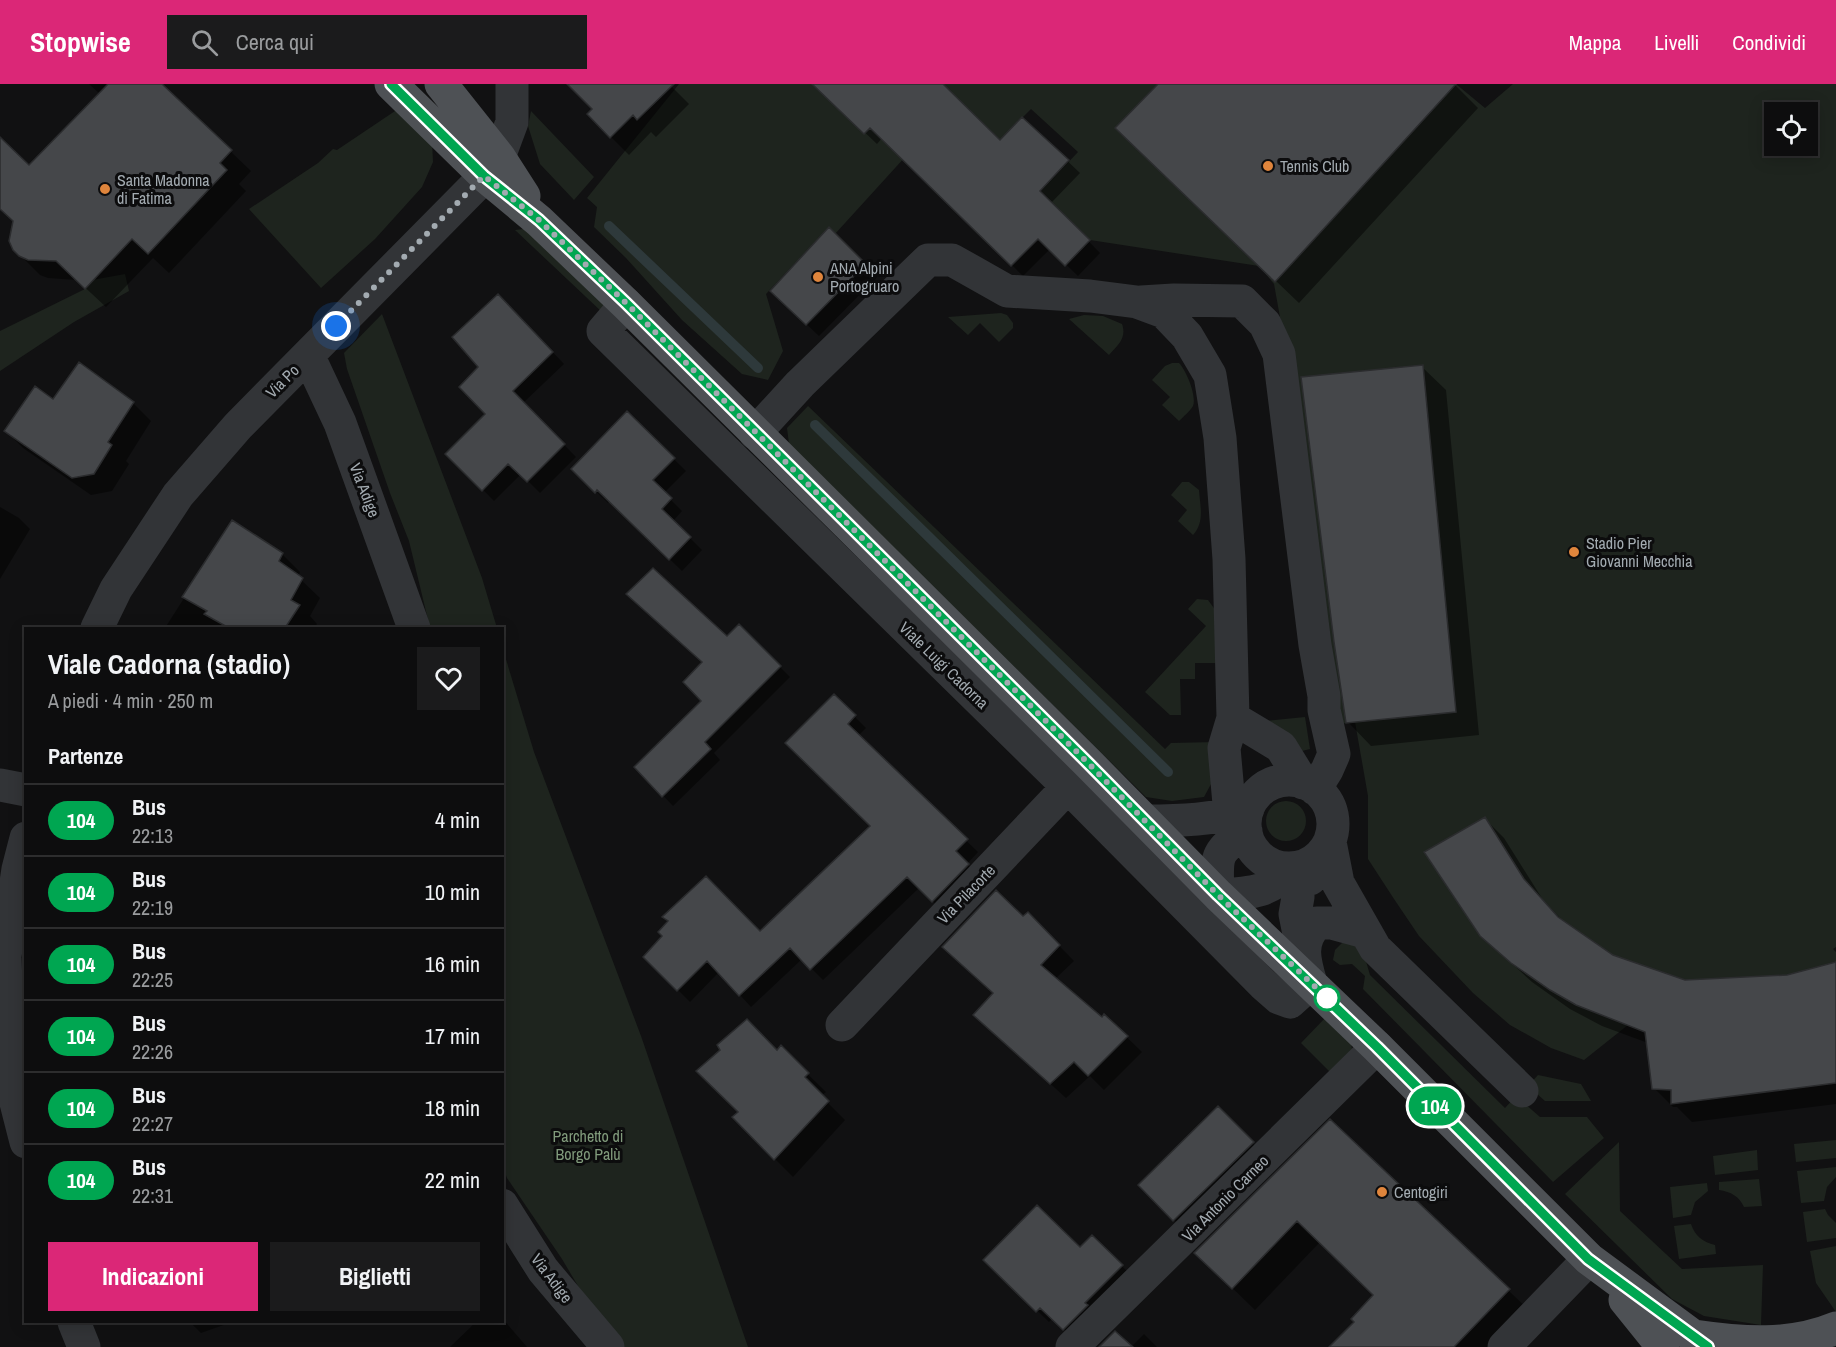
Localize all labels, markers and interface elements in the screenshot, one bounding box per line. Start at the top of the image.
search box [167,15,587,69]
text: Stopwise [30,23,131,61]
icon: search [188,26,221,59]
text: Cerca qui [236,27,314,57]
text: Mappa [1569,28,1621,57]
text: Livelli [1654,28,1699,57]
text: Condividi [1732,28,1806,57]
map controls [1764,102,1818,156]
button: locate [1764,102,1818,156]
place label: Tennis Club [1280,155,1349,177]
marker: Tennis Club [1261,159,1275,173]
place label: Santa Madonna di Fatima [117,169,210,209]
marker: Santa Madonna di Fatima [98,182,112,196]
place label: ANA Alpini Portogruaro [829,257,899,297]
marker: ANA Alpini Portogruaro [811,270,825,284]
your location [321,311,351,341]
street label: Via Po [260,359,304,403]
street label: Via Adige [345,460,385,520]
place label: Stadio Pier Giovanni Mecchia [1586,532,1693,572]
marker: Stadio Pier Giovanni Mecchia [1567,545,1581,559]
street label: Viale Luigi Cadorna [894,617,994,714]
text: Viale Cadorna (stadio) [48,645,290,683]
button: heart [417,647,480,710]
text: A piedi · 4 min · 250 m [48,687,213,714]
text: Partenze [48,741,123,771]
text: Bus [132,792,166,822]
text: 4 min [435,805,480,835]
text: 104 [67,806,95,835]
text: 22:13 [132,822,173,849]
street label: Via Pilacorte [932,859,1000,929]
text: Bus [132,864,166,894]
text: 10 min [425,877,480,907]
text: 104 [67,878,95,907]
text: 22:19 [132,894,173,921]
text: Bus [132,936,166,966]
text: 16 min [425,949,480,979]
text: 104 [67,950,95,979]
text: 22:25 [132,966,173,993]
unlabelled marker [1314,985,1340,1011]
text: Bus [132,1008,166,1038]
text: 17 min [425,1021,480,1051]
text: 104 [67,1022,95,1051]
text: 22:26 [132,1038,173,1065]
text: Bus [132,1080,166,1110]
line badge: 104 [1400,1086,1470,1126]
text: 104 [1421,1092,1449,1121]
text: 18 min [425,1093,480,1123]
text: 104 [67,1094,95,1123]
text: 22:27 [132,1110,173,1137]
park label: Parchetto di Borgo Palù [553,1125,623,1165]
street label: Via Antonio Carneo [1177,1150,1273,1246]
text: Bus [132,1152,166,1182]
text: 22 min [425,1165,480,1195]
text: 104 [67,1166,95,1195]
place label: Centogiri [1394,1181,1448,1203]
text: 22:31 [132,1182,173,1209]
marker: Centogiri [1375,1185,1389,1199]
button: Indicazioni [48,1242,258,1311]
button: Biglietti [270,1242,480,1311]
street label: Via Adige [526,1249,578,1307]

